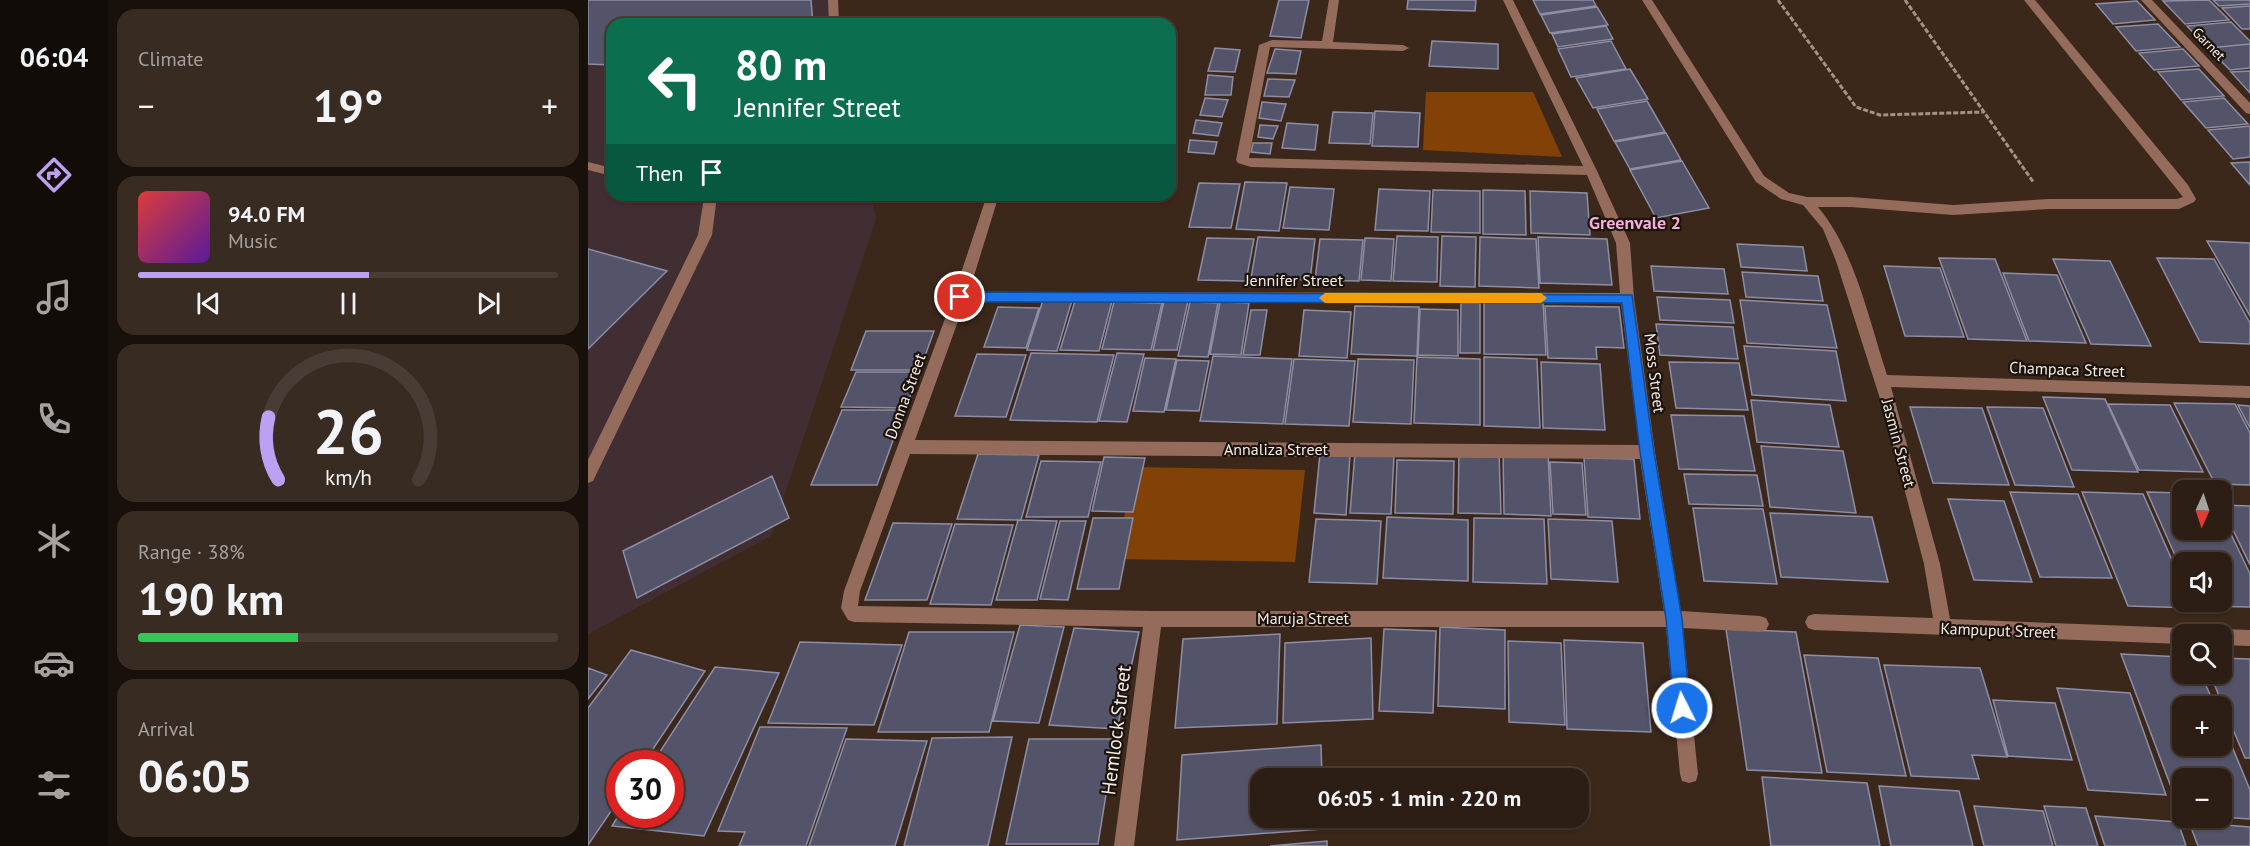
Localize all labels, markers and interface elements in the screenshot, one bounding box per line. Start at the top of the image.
street label: Garnet [2189,23,2229,65]
text: 80 m [735,37,827,92]
text: 06:04 [20,40,88,74]
icon: left [636,42,714,120]
text: Climate [138,46,204,72]
text: 19° [313,76,383,134]
text: − [138,84,155,127]
text: + [541,84,558,127]
text: Jennifer Street [735,90,901,124]
icon: directions [33,154,75,196]
icon: arrive [695,156,728,189]
text: Then [636,159,683,187]
text: 94.0 FM [228,200,305,228]
district label: Greenvale 2 [1589,211,1681,234]
text: Music [228,228,277,254]
street label: Jennifer Street [1244,270,1344,290]
pin [934,271,985,322]
icon: music [33,276,75,318]
icon: arrive [943,280,976,313]
icon: previous [192,287,225,320]
icon: pause [332,287,365,320]
icon: next [472,287,505,320]
street label: Moss Street [1640,332,1670,414]
street label: Donna Street [880,350,930,442]
street label: Champaca Street [2009,357,2126,381]
text: 26 [313,390,383,471]
street label: Jasmin Street [1877,396,1921,490]
icon: phone [33,398,75,440]
street label: Annaliza Street [1224,439,1329,459]
text: km/h [324,463,371,491]
north arrow [2172,480,2232,540]
map controls [2172,480,2232,828]
icon: climate [33,520,75,562]
text: Range · 38% [138,539,245,565]
button: sound [2172,552,2232,612]
text: 190 km [138,569,284,627]
street label: Maruja Street [1257,608,1350,628]
street label: Kampuput Street [1940,618,2057,642]
button: search [2172,624,2232,684]
icon: car [33,642,75,684]
street label: Hemlock Street [1095,663,1137,797]
position arrow [1650,676,1714,740]
button: + [2172,696,2232,756]
text: Arrival [138,716,194,742]
text: 06:05 [138,746,252,804]
speed limit sign: 30 [606,750,684,828]
icon: filters [33,764,75,806]
button: − [2172,768,2232,828]
text: 06:05 · 1 min · 220 m [1318,784,1521,812]

